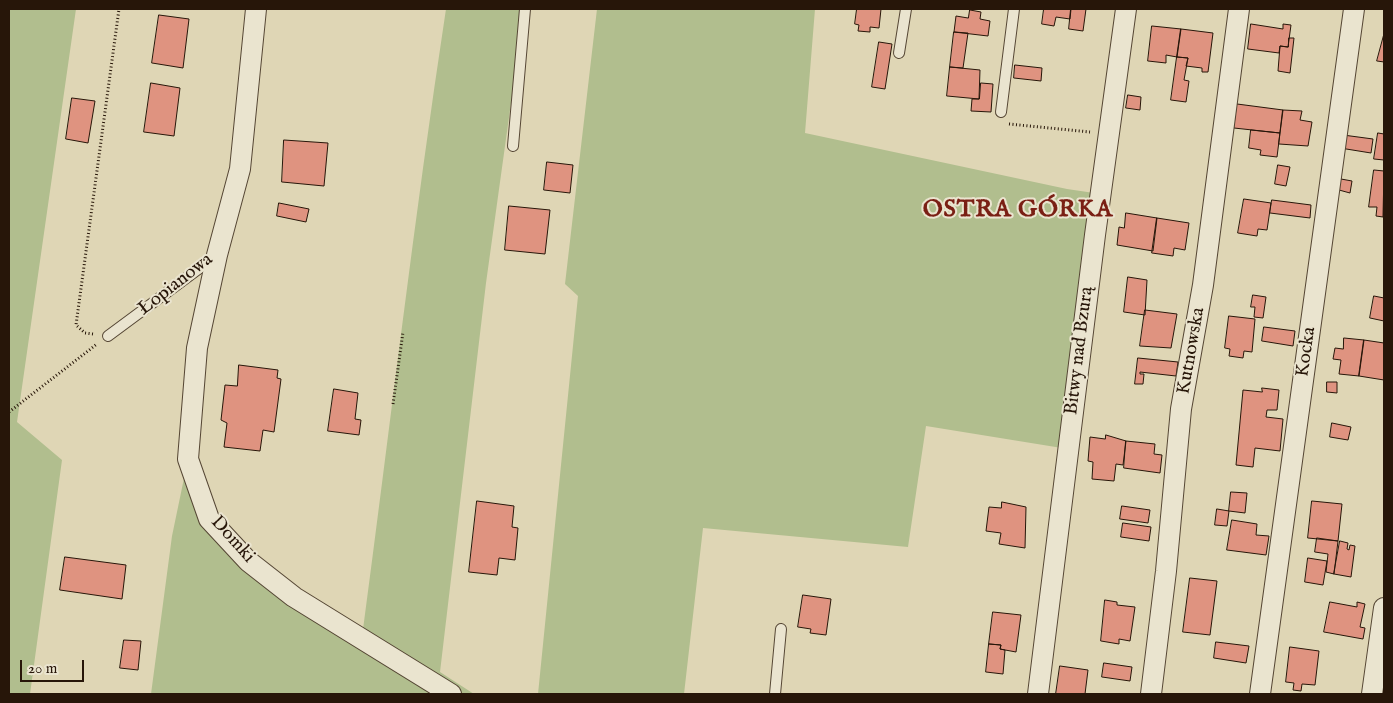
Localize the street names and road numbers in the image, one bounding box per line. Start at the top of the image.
street label: Łopianowa [134,249,218,321]
street label: Bitwy nad Bzurą [1061,286,1099,416]
street label: Kutnowska [1173,306,1211,396]
street label: Kocka [1292,325,1322,379]
street label: Domki [205,512,259,568]

